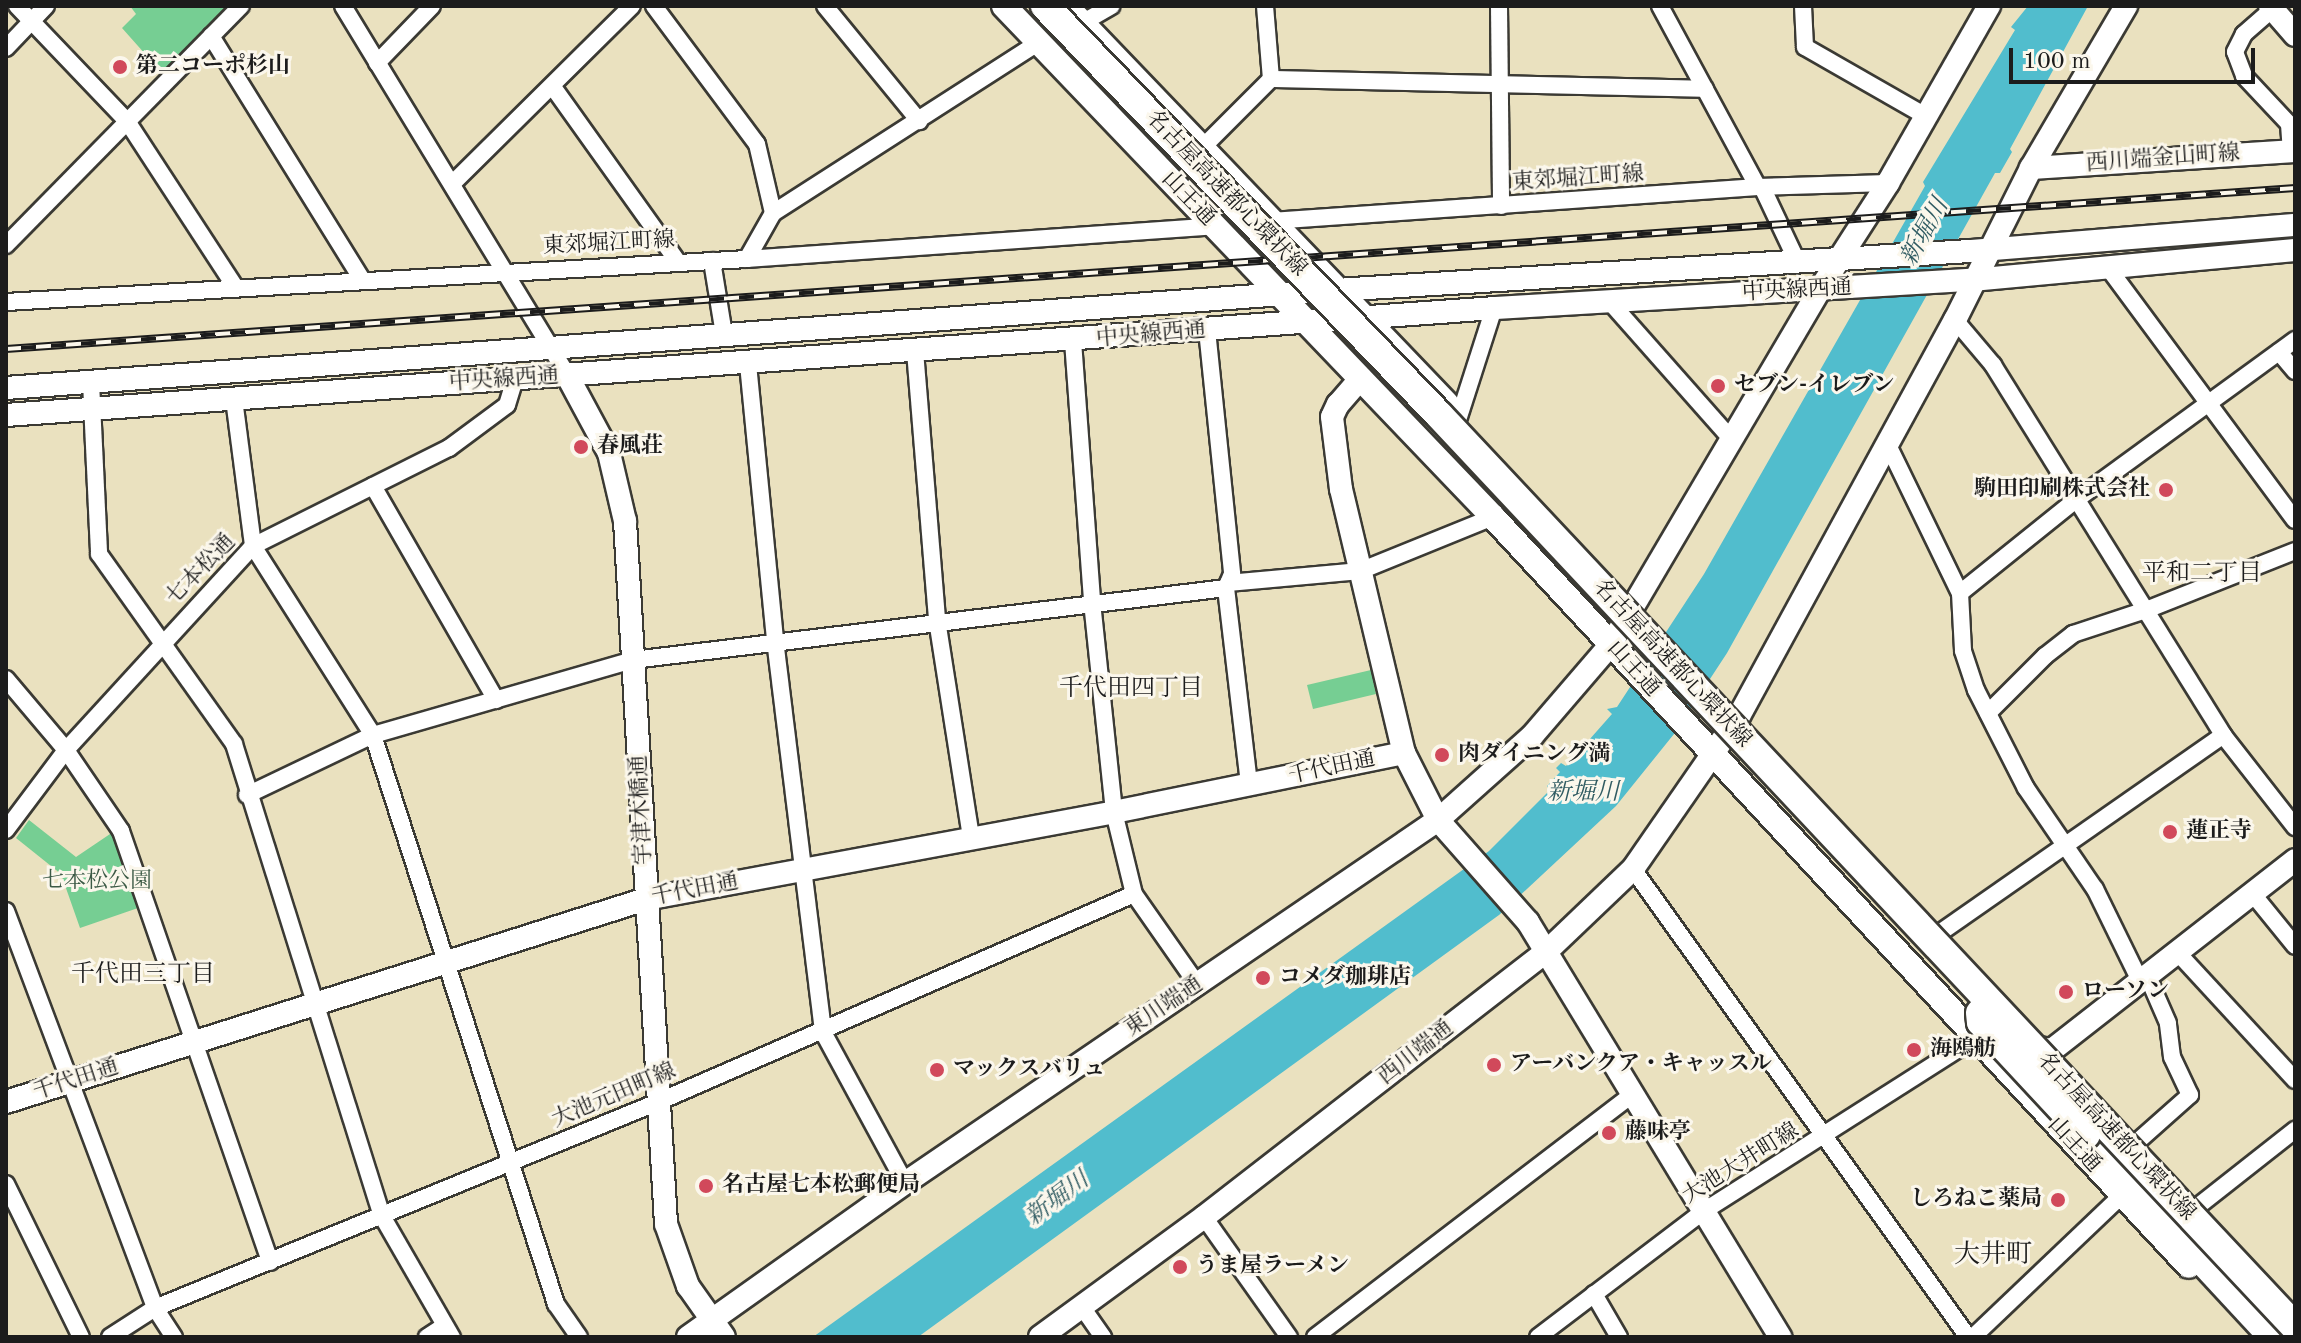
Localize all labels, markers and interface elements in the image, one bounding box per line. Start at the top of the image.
scale bar [2013,32,2259,82]
text: 100 m [2023,50,2091,74]
place label: 第二コーポ杉山 [136,54,290,80]
marker: 第二コーポ杉山 [111,58,129,76]
street label: 名古屋高速都心環状線 [1140,106,1312,282]
street label: 西川端金山町線 [2085,140,2241,178]
street label: 東郊堀江町線 [1511,161,1645,197]
street label: 山王通 [1156,166,1220,232]
water label: 新堀川 [1896,195,1956,271]
street label: 東郊堀江町線 [542,227,676,261]
street label: 中央線西通 [1741,275,1853,307]
street label: 中央線西通 [1095,317,1207,353]
street label: 中央線西通 [448,363,560,397]
place label: セブン-イレブン [1734,373,1896,399]
marker: セブン-イレブン [1709,377,1727,395]
place label: 春風荘 [597,434,663,460]
marker: 春風荘 [572,438,590,456]
place label: 駒田印刷株式会社 [1974,477,2150,503]
marker: 駒田印刷株式会社 [2157,481,2175,499]
street label: 七本松通 [161,529,241,611]
district label: 平和二丁目 [2142,561,2262,589]
street label: 名古屋高速都心環状線 [1587,575,1757,753]
street label: 山王通 [1601,636,1665,702]
district label: 千代田四丁目 [1059,676,1203,704]
place label: 肉ダイニング満 [1458,742,1612,768]
street label: 千代田通 [1286,746,1378,790]
marker: 肉ダイニング満 [1433,746,1451,764]
street label: 宇津木橋通 [626,754,658,866]
water label: 新堀川 [1547,780,1619,808]
place label: 蓮正寺 [2186,819,2252,845]
marker: 蓮正寺 [2161,823,2179,841]
park label: 七本松公園 [42,869,152,895]
street label: 千代田通 [649,869,741,911]
district label: 千代田三丁目 [71,962,215,990]
place label: コメダ珈琲店 [1279,965,1411,991]
marker: コメダ珈琲店 [1254,969,1272,987]
street label: 東川端通 [1120,971,1208,1043]
place label: ローソン [2082,979,2170,1005]
marker: ローソン [2057,983,2075,1001]
street label: 西川端通 [1373,1016,1459,1090]
place label: 海鴎舫 [1930,1037,1996,1063]
marker: 海鴎舫 [1905,1041,1923,1059]
street label: 名古屋高速都心環状線 [2031,1048,2201,1226]
place label: アーバンクア・キャッスル [1510,1052,1773,1078]
street label: 千代田通 [30,1054,122,1106]
marker: アーバンクア・キャッスル [1485,1056,1503,1074]
place label: マックスバリュ [953,1057,1107,1083]
street label: 大池元田町線 [548,1058,680,1134]
marker: マックスバリュ [928,1061,946,1079]
street label: 山王通 [2042,1112,2106,1178]
street label: 大池大井町線 [1678,1118,1804,1210]
place label: 藤味亭 [1625,1120,1691,1146]
marker: 藤味亭 [1600,1124,1618,1142]
water label: 新堀川 [1021,1167,1095,1233]
place label: 名古屋七本松郵便局 [722,1173,920,1199]
marker: 名古屋七本松郵便局 [697,1177,715,1195]
place label: しろねこ薬局 [1910,1187,2042,1213]
marker: しろねこ薬局 [2049,1191,2067,1209]
district label: 大井町 [1954,1240,2032,1272]
place label: うま屋ラーメン [1196,1254,1350,1280]
marker: うま屋ラーメン [1171,1258,1189,1276]

